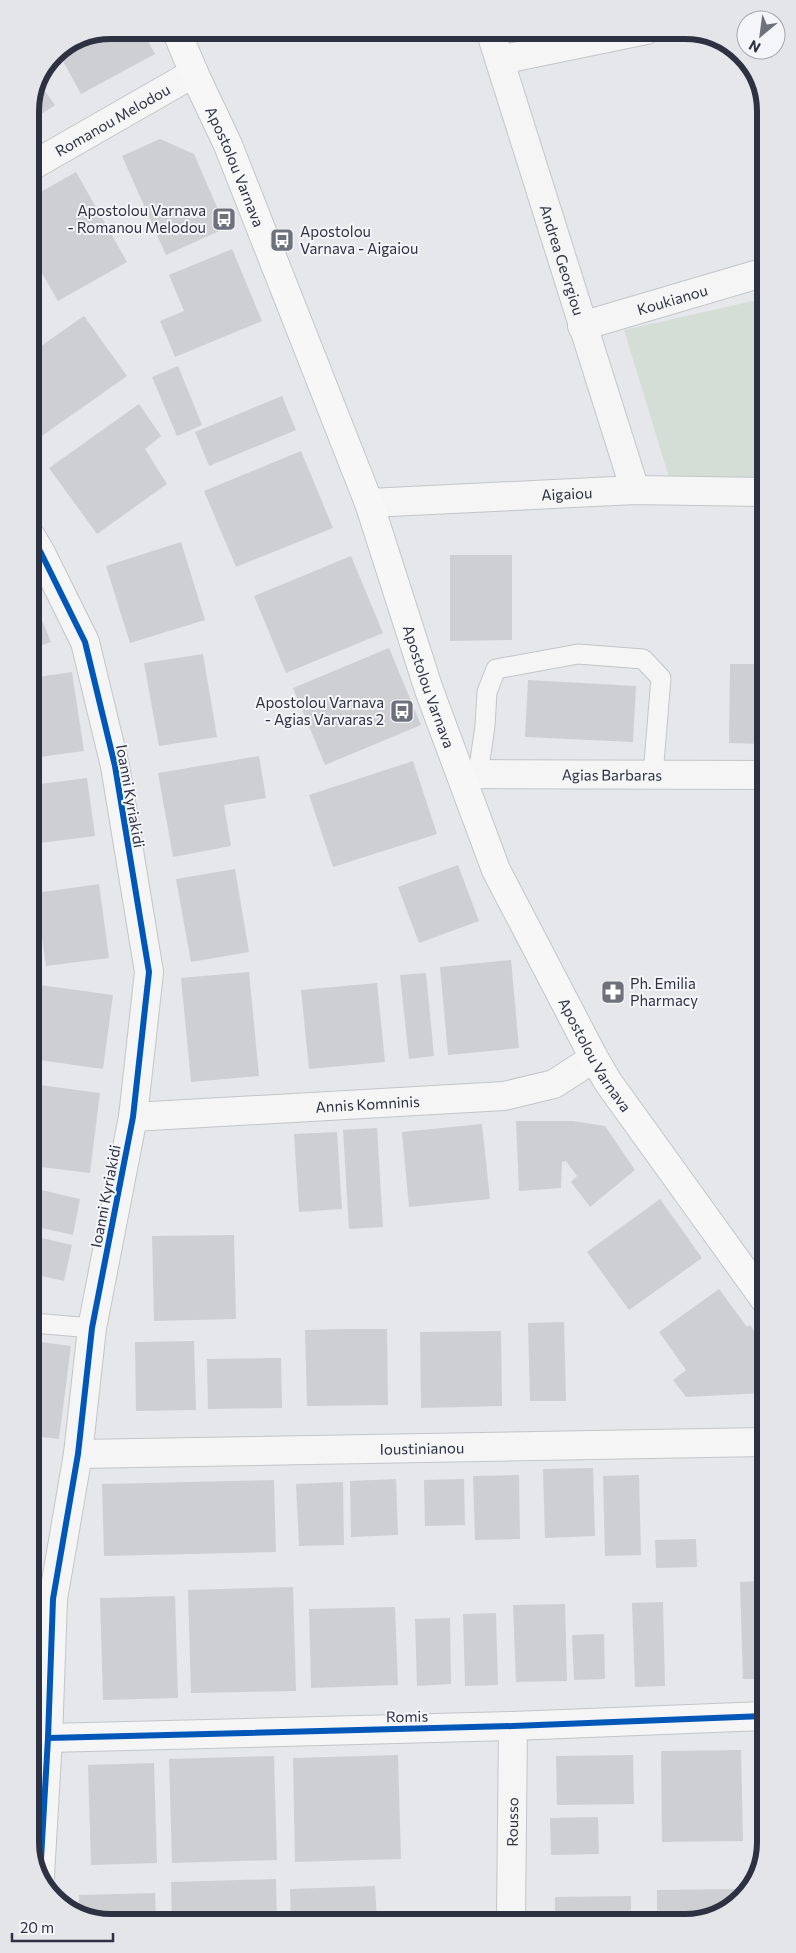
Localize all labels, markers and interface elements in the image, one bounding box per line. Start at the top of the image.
north arrow [736,10,786,60]
text: N [746,37,763,57]
street label: Romanou Melodou [52,80,173,160]
street label: Apostolou Varnava [202,103,268,229]
place label: Apostolou Varnava - Romanou Melodou [68,201,206,236]
street label: Andrea Georgiou [537,202,588,318]
bus stop icon: Apostolou Varnava - Romanou Melodou [211,206,237,232]
place label: Apostolou Varnava - Aigaiou [300,222,418,257]
bus stop icon: Apostolou Varnava - Aigaiou [269,227,295,253]
street label: Koukianou [635,281,710,318]
street label: Aigaiou [541,483,593,504]
street label: Apostolou Varnava [400,623,459,750]
place label: Apostolou Varnava - Agias Varvaras 2 [255,693,384,728]
bus stop icon: Apostolou Varnava - Agias Varvaras 2 [389,698,415,724]
street label: Ioanni Kyriakidi [113,743,149,849]
street label: Agias Barbaras [562,765,662,784]
place label: Ph. Emilia Pharmacy [630,974,698,1009]
pharmacy icon: Ph. Emilia Pharmacy [600,979,626,1005]
street label: Apostolou Varnava [555,994,635,1115]
street label: Annis Komninis [315,1092,420,1116]
street label: Ioanni Kyriakidi [86,1143,124,1249]
street label: Ioustinianou [379,1438,464,1458]
street label: Romis [386,1707,428,1725]
street label: Rousso [503,1797,521,1847]
scale bar [12,1910,114,1942]
text: 20 m [20,1918,54,1936]

